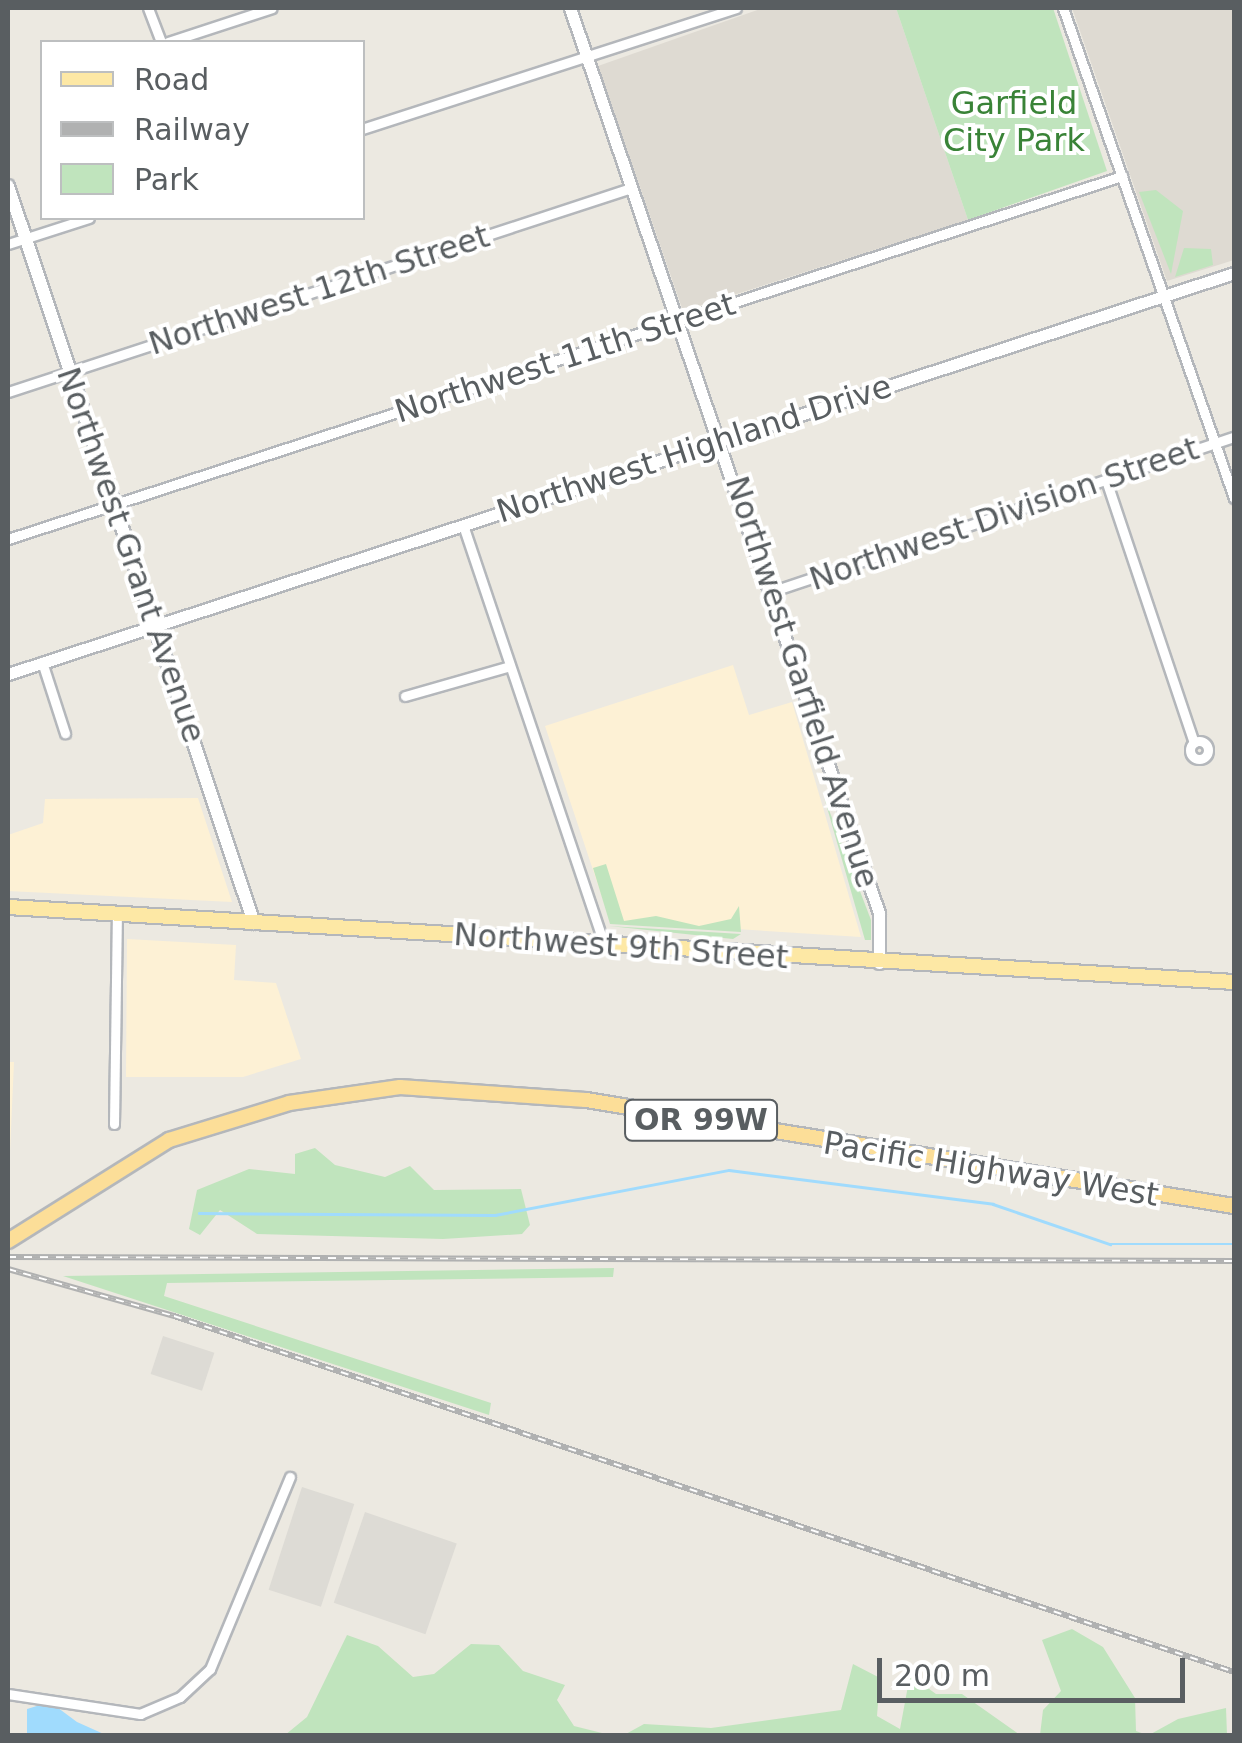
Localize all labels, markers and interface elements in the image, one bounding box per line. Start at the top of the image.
legend [40,40,365,220]
text: Road [134,62,209,97]
park label: Garfield City Park [943,85,1085,160]
text: Railway [134,112,250,147]
text: Park [134,162,199,197]
street label: Northwest 12th Street [144,217,494,363]
street label: Northwest 11th Street [390,285,740,431]
street label: Northwest Grant Avenue [49,362,213,748]
street label: Northwest Highland Drive [492,367,896,531]
street label: Northwest Division Street [804,429,1204,599]
street label: Northwest Garfield Avenue [717,471,887,893]
street label: Northwest 9th Street [452,915,790,977]
road number: OR 99W [624,1095,778,1145]
street label: Pacific Highway West [821,1124,1161,1214]
scale bar [882,1638,1190,1700]
text: 200 m [894,1658,990,1693]

